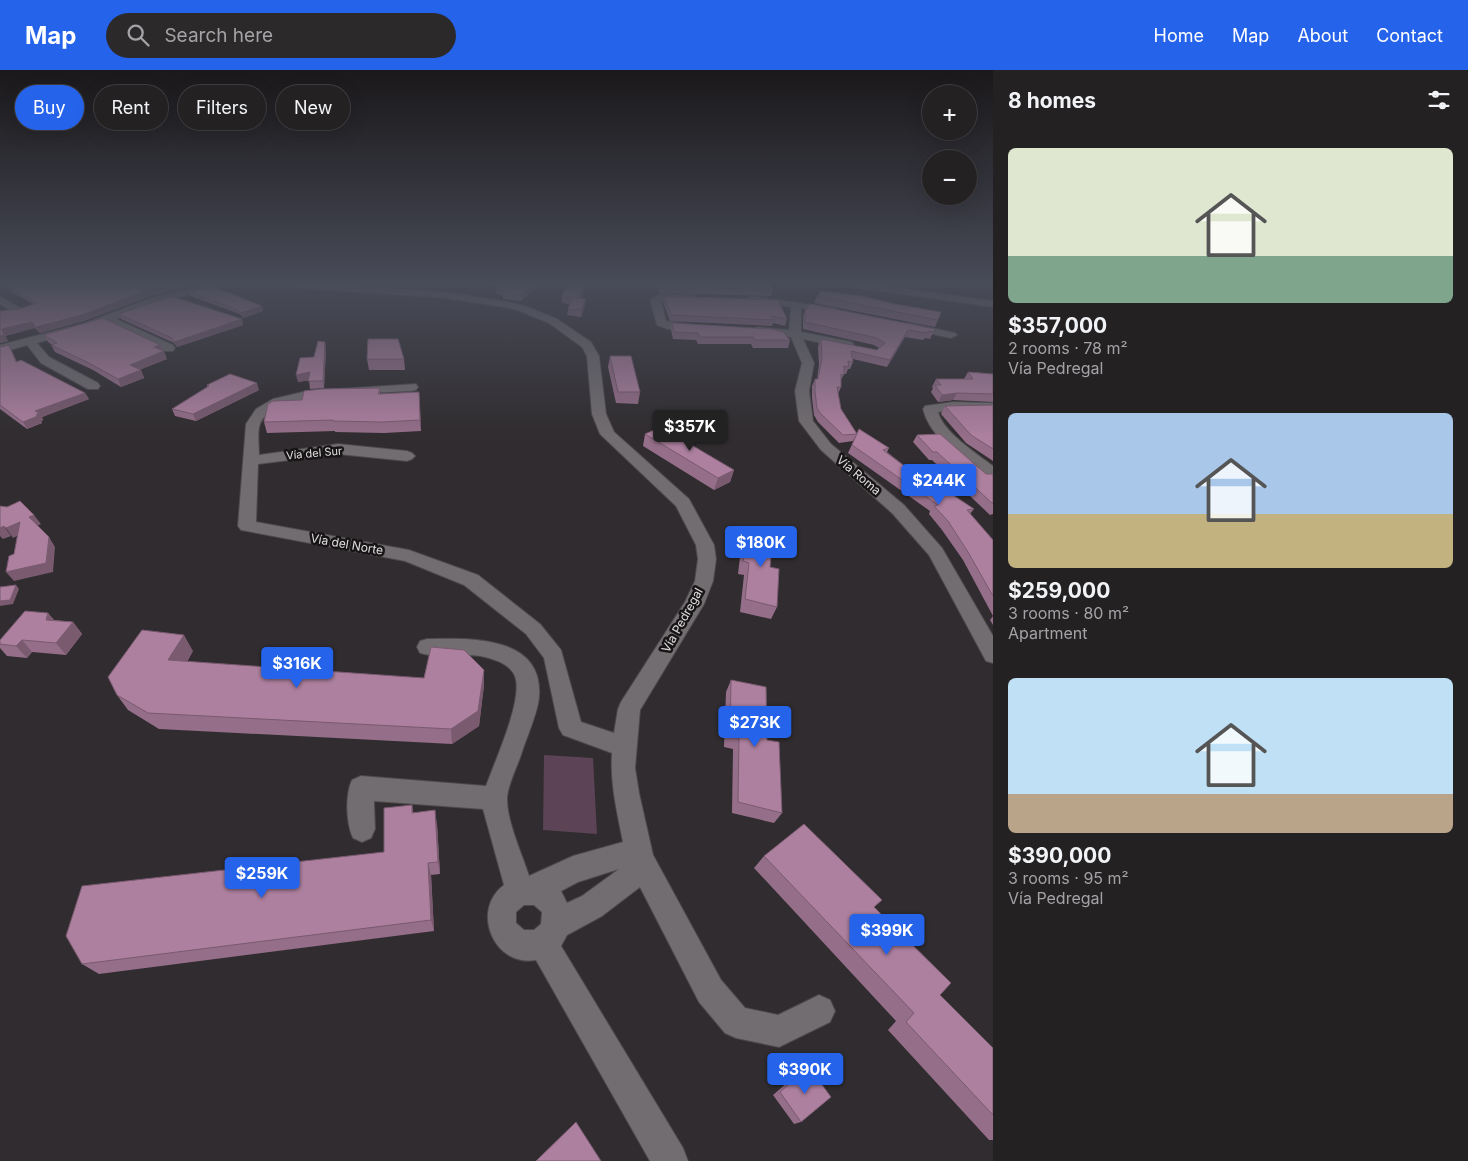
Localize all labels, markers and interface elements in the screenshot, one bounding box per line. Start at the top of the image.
search box [106,13,456,58]
text: Map [25,21,76,50]
icon: search [124,21,152,49]
text: Search here [164,24,273,47]
text: Home [1154,25,1204,46]
text: Map [1232,25,1269,46]
text: About [1297,25,1348,46]
text: Contact [1376,25,1443,46]
chip: Buy [15,85,84,130]
chip: Rent [94,85,168,130]
chip: Filters [178,85,266,130]
chip: New [276,85,350,130]
map controls [922,85,977,205]
button: + [922,85,977,140]
icon: filters [1425,86,1453,114]
text: 8 homes [1008,88,1096,113]
button: − [922,150,977,205]
icon: home [1186,180,1276,270]
text: $357,000 [1008,313,1107,338]
text: 2 rooms · 78 m² [1008,338,1128,358]
text: Vía Pedregal [1008,358,1103,378]
pin: $357K [655,410,725,452]
text: $357K [664,416,716,436]
street label: Vía del Sur [285,444,343,462]
icon: home [1186,445,1276,535]
street label: Vía Roma [834,452,884,498]
pin: $244K [904,464,974,506]
text: $244K [912,470,966,490]
pin: $180K [726,526,796,568]
street label: Vía del Norte [309,530,385,558]
text: $180K [736,532,786,552]
text: $259,000 [1008,578,1110,603]
street label: Vía Pedregal [658,585,706,655]
text: 3 rooms · 80 m² [1008,603,1129,623]
text: Apartment [1008,623,1088,643]
pin: $316K [262,646,332,689]
text: $316K [272,653,322,673]
pin: $273K [720,706,790,748]
icon: home [1186,710,1276,800]
text: $273K [729,712,781,732]
text: $390,000 [1008,843,1111,868]
pin: $259K [227,856,297,899]
text: $259K [236,863,288,883]
text: 3 rooms · 95 m² [1008,868,1129,888]
text: Vía Pedregal [1008,888,1103,908]
pin: $399K [852,914,922,956]
text: $399K [860,920,914,940]
pin: $390K [770,1052,840,1095]
text: $390K [778,1059,832,1079]

